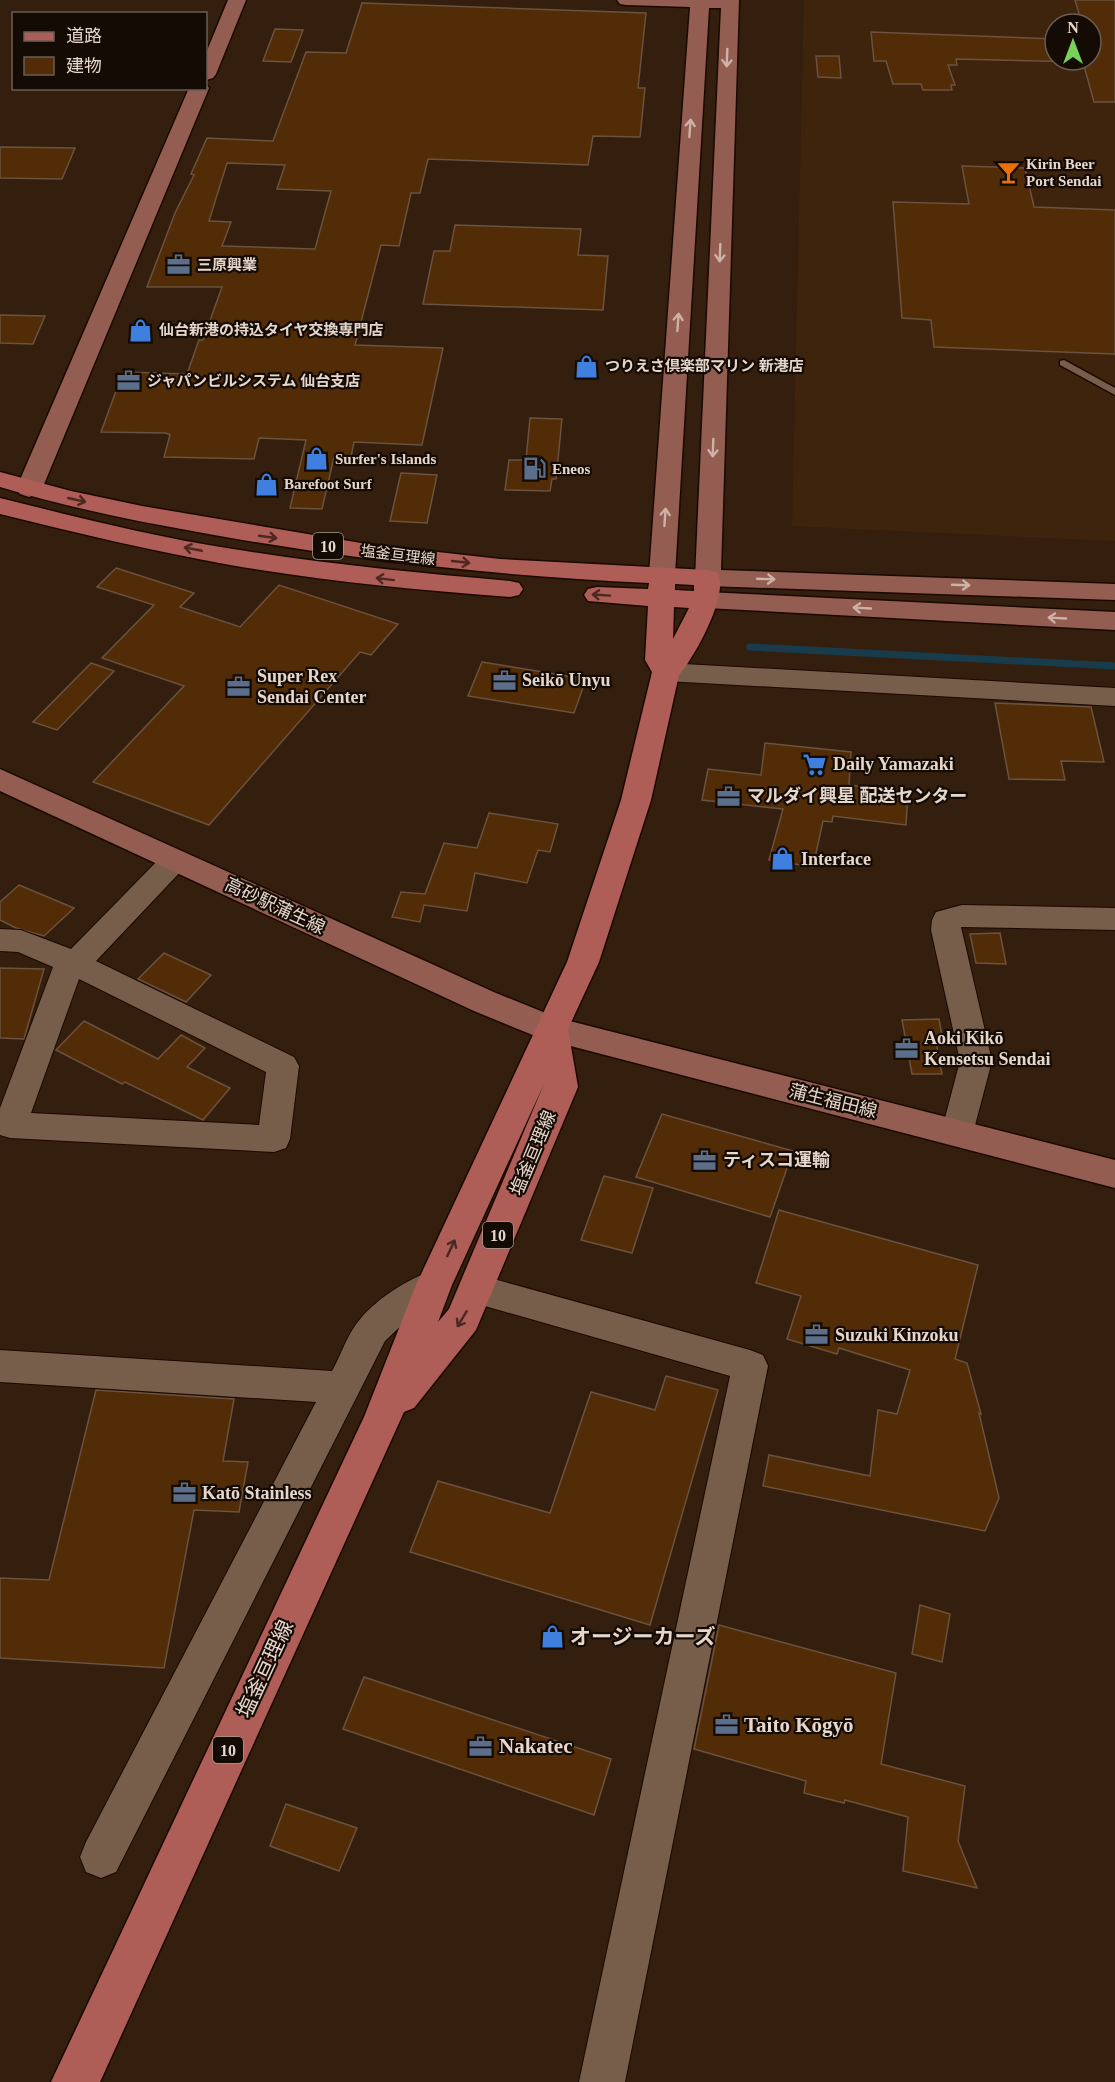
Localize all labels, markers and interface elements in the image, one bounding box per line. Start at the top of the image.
legend [12,12,207,90]
north arrow [1043,12,1103,72]
text: N [1067,19,1079,36]
text: 道路 [66,26,102,46]
one-way arrow [722,48,733,68]
text: 建物 [66,56,102,76]
one-way arrow [685,118,696,138]
place label: Kirin Beer Port Sendai [1026,156,1101,189]
bar icon: Kirin Beer Port Sendai [995,160,1021,186]
one-way arrow [714,243,725,263]
office icon: 三原興業 [166,252,192,278]
place label: 三原興業 [197,257,257,273]
one-way arrow [673,313,684,333]
shop icon: 仙台新港の持込タイヤ交換専門店 [128,317,154,343]
place label: 仙台新港の持込タイヤ交換専門店 [159,321,384,338]
shop icon: つりえさ倶楽部マリン 新港店 [574,353,600,379]
place label: つりえさ倶楽部マリン 新港店 [605,358,804,374]
office icon: ジャパンビルシステム 仙台支店 [116,368,142,394]
place label: ジャパンビルシステム 仙台支店 [147,373,360,389]
one-way arrow [707,438,718,458]
shop icon: Surfer's Islands [304,446,330,472]
place label: Surfer's Islands [335,451,436,467]
fuel station icon: Eneos [521,456,547,482]
place label: Eneos [552,461,591,477]
shop icon: Barefoot Surf [253,471,279,497]
place label: Barefoot Surf [284,476,373,492]
one-way arrow [67,494,86,506]
one-way arrow [660,508,671,528]
one-way arrow [258,532,277,543]
road number: 10 [313,533,343,559]
street label: 塩釜亘理線 [360,541,436,568]
one-way arrow [183,543,203,554]
one-way arrow [451,557,471,568]
one-way arrow [376,573,396,584]
one-way arrow [756,573,776,585]
one-way arrow [951,580,971,591]
one-way arrow [591,589,611,600]
one-way arrow [852,602,872,613]
one-way arrow [1047,612,1067,623]
place label: Super Rex Sendai Center [257,666,367,707]
office icon: Seikō Unyu [491,667,517,693]
place label: Seikō Unyu [522,670,611,690]
office icon: Super Rex Sendai Center [226,673,252,699]
supermarket icon: Daily Yamazaki [802,751,828,777]
place label: Daily Yamazaki [833,754,954,774]
office icon: マルダイ興星 配送センター [716,783,742,809]
place label: マルダイ興星 配送センター [747,786,968,806]
shop icon: Interface [770,846,796,872]
place label: Interface [801,849,871,869]
street label: 高砂駅蒲生線 [222,874,328,938]
place label: Aoki Kikō Kensetsu Sendai [924,1028,1051,1069]
office icon: Aoki Kikō Kensetsu Sendai [893,1035,919,1061]
street label: 蒲生福田線 [787,1080,879,1122]
street label: 塩釜亘理線 [506,1108,560,1198]
office icon: ティスコ運輸 [692,1147,718,1173]
place label: ティスコ運輸 [723,1150,830,1170]
road number: 10 [483,1222,513,1248]
one-way arrow [446,1240,458,1258]
one-way arrow [455,1310,468,1327]
office icon: Suzuki Kinzoku [804,1322,830,1348]
place label: Suzuki Kinzoku [835,1325,959,1345]
office icon: Katō Stainless [171,1480,197,1506]
place label: Katō Stainless [202,1483,312,1503]
street label: 塩釜亘理線 [232,1616,298,1722]
shop icon: オージーカーズ [539,1624,565,1650]
place label: オージーカーズ [570,1625,716,1649]
office icon: Taito Kōgyō [713,1712,739,1738]
place label: Taito Kōgyō [744,1713,854,1737]
office icon: Nakatec [468,1733,494,1759]
place label: Nakatec [499,1734,572,1758]
road number: 10 [213,1737,243,1763]

